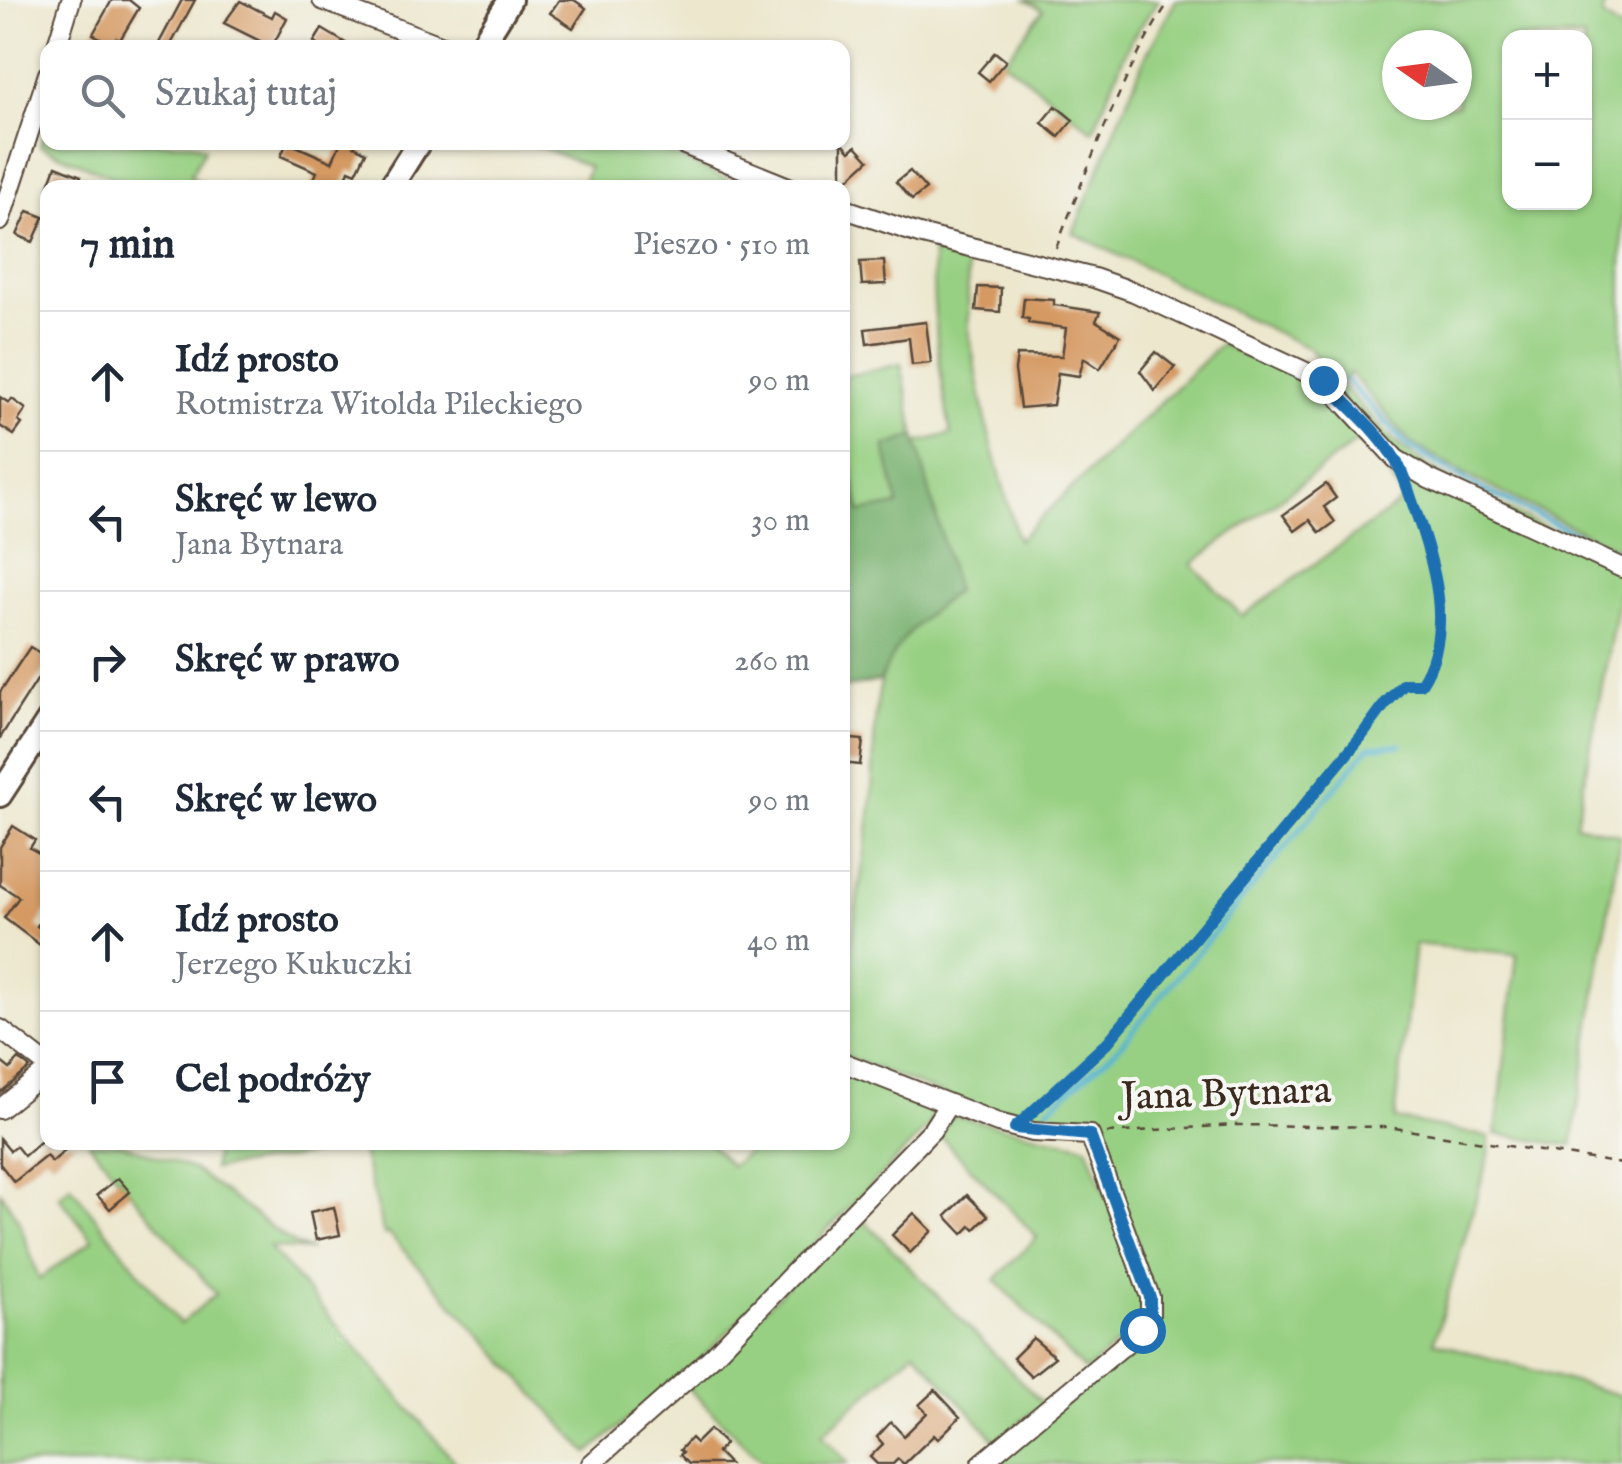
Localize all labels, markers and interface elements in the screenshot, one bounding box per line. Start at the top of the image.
north arrow [1382,30,1472,120]
map controls [1502,30,1592,210]
button: + [1502,30,1592,120]
search box [40,40,850,150]
icon: search [75,68,130,123]
text: Szukaj tutaj [155,71,337,119]
button: − [1502,120,1592,210]
text: 7 min [80,219,175,272]
text: Pieszo · 510 m [633,225,810,266]
text: Idź prosto [175,337,339,385]
icon: ahead [80,354,135,409]
route end [1301,358,1347,404]
text: 90 m [749,361,810,402]
text: Rotmistrza Witolda Pileckiego [175,385,583,426]
text: Skręć w lewo [175,477,377,525]
icon: left [80,494,135,549]
text: 30 m [751,501,810,542]
text: Jana Bytnara [175,525,343,566]
icon: right [80,634,135,689]
text: Skręć w prawo [175,637,400,685]
text: 260 m [734,641,810,682]
icon: left [80,774,135,829]
text: Skręć w lewo [175,777,377,825]
text: 90 m [749,781,810,822]
text: Idź prosto [175,897,339,945]
icon: ahead [80,914,135,969]
text: 40 m [747,921,810,962]
text: Jerzego Kukuczki [175,945,412,986]
icon: arrive [80,1054,135,1109]
text: Cel podróży [175,1057,370,1105]
street label: Jana Bytnara [1116,1066,1333,1124]
route start [1120,1308,1166,1354]

